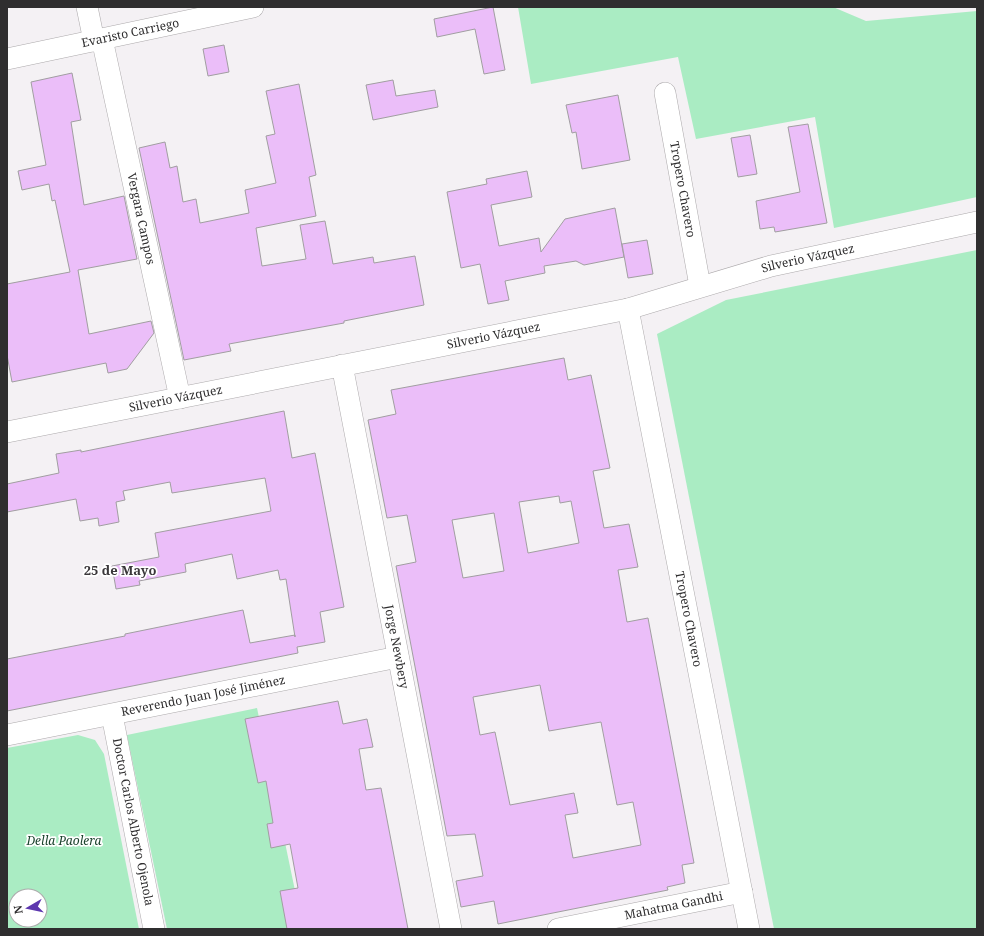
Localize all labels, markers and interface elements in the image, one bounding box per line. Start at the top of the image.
street label: Evaristo Carriego [80,14,181,51]
street label: Tropero Chavero [666,140,700,239]
street label: Vergara Campos [123,171,160,266]
street label: Silverio Vázquez [759,239,856,276]
street label: Silverio Vázquez [445,318,542,353]
street label: Silverio Vázquez [127,381,224,416]
district label: 25 de Mayo [84,561,156,579]
street label: Tropero Chavero [671,570,707,668]
street label: Jorge Newbery [380,602,413,690]
street label: Reverendo Juan José Jiménez [120,671,287,720]
street label: Doctor Carlos Alberto Ojenola [109,737,158,907]
park label: Della Paolera [25,832,102,849]
street label: Mahatma Gandhi [623,887,724,923]
north arrow [8,888,48,928]
text: N [9,904,26,915]

